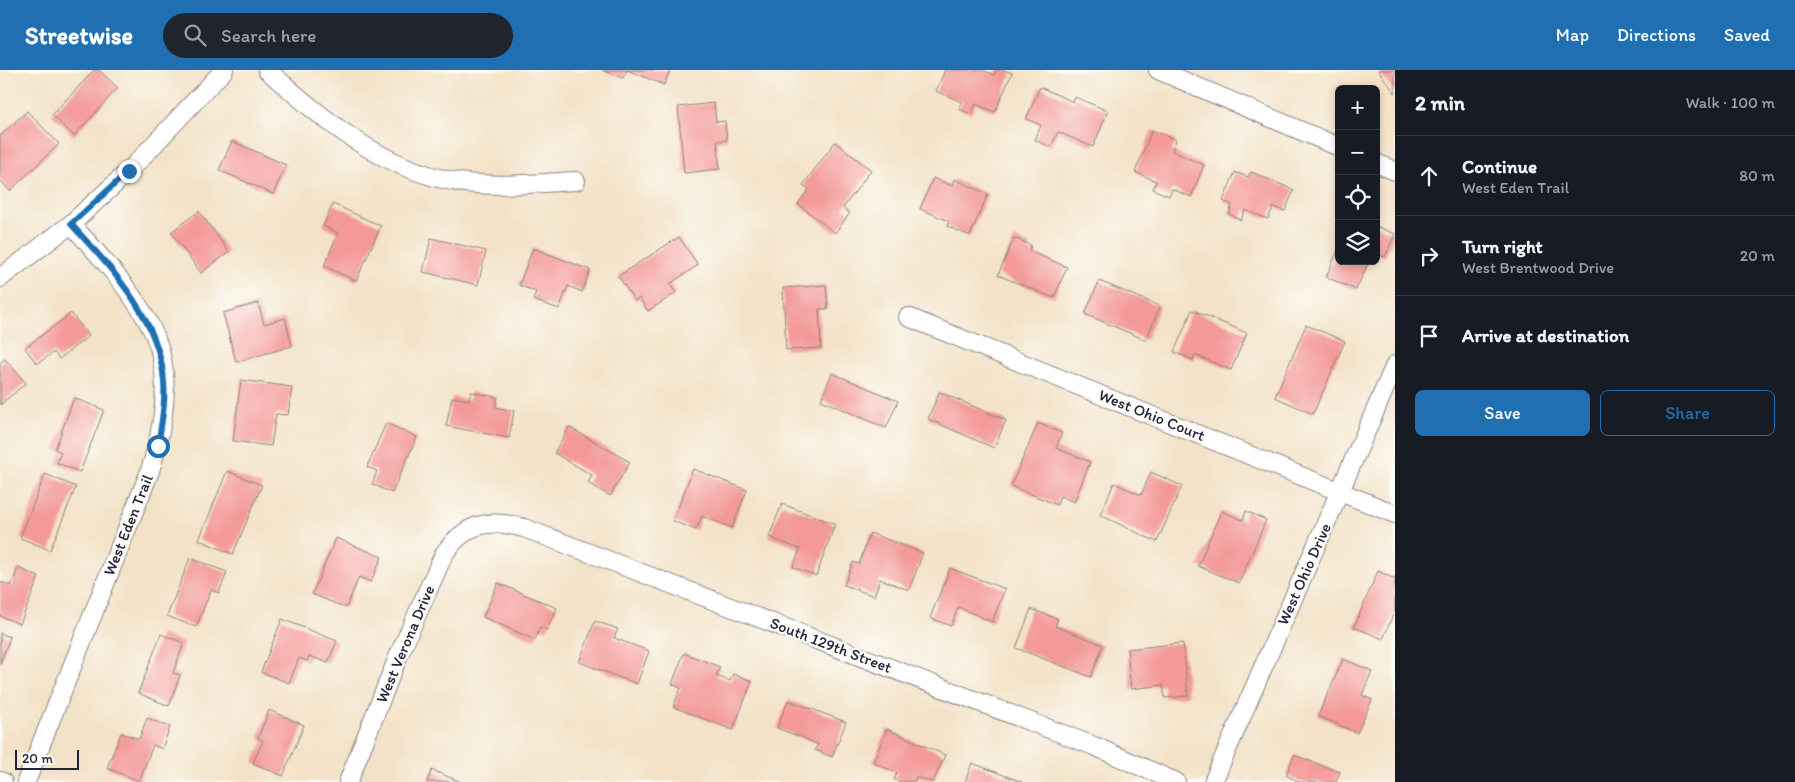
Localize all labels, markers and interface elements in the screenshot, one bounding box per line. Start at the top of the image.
search box [163,13,513,58]
text: Streetwise [25,21,133,50]
icon: search [181,21,209,49]
text: Search here [221,24,316,47]
text: Map [1556,24,1589,46]
text: Directions [1617,24,1696,46]
text: Saved [1724,24,1770,46]
map controls [1335,85,1380,265]
button: + [1335,85,1380,130]
text: 2 min [1415,90,1465,115]
text: Walk · 100 m [1686,93,1775,112]
button: − [1335,130,1380,175]
text: Continue [1462,155,1537,178]
route end [118,160,141,183]
icon: ahead [1415,162,1443,190]
text: 80 m [1739,166,1775,185]
button: locate [1335,175,1380,220]
text: West Eden Trail [1462,178,1569,197]
button: layers [1335,220,1380,265]
text: Turn right [1462,235,1543,258]
icon: right [1415,242,1443,270]
text: 20 m [1740,246,1775,265]
text: West Brentwood Drive [1462,258,1614,277]
icon: arrive [1415,322,1443,350]
text: Arrive at destination [1462,324,1629,347]
street label: West Ohio Court [1096,385,1208,445]
button: Save [1415,390,1590,436]
button: Share [1600,390,1775,436]
route start [147,435,170,458]
street label: West Eden Trail [99,471,157,578]
street label: West Ohio Drive [1273,520,1335,628]
street label: West Verona Drive [372,582,438,706]
street label: South 129th Street [768,613,894,677]
scale bar [15,747,79,770]
text: 20 m [22,750,53,767]

